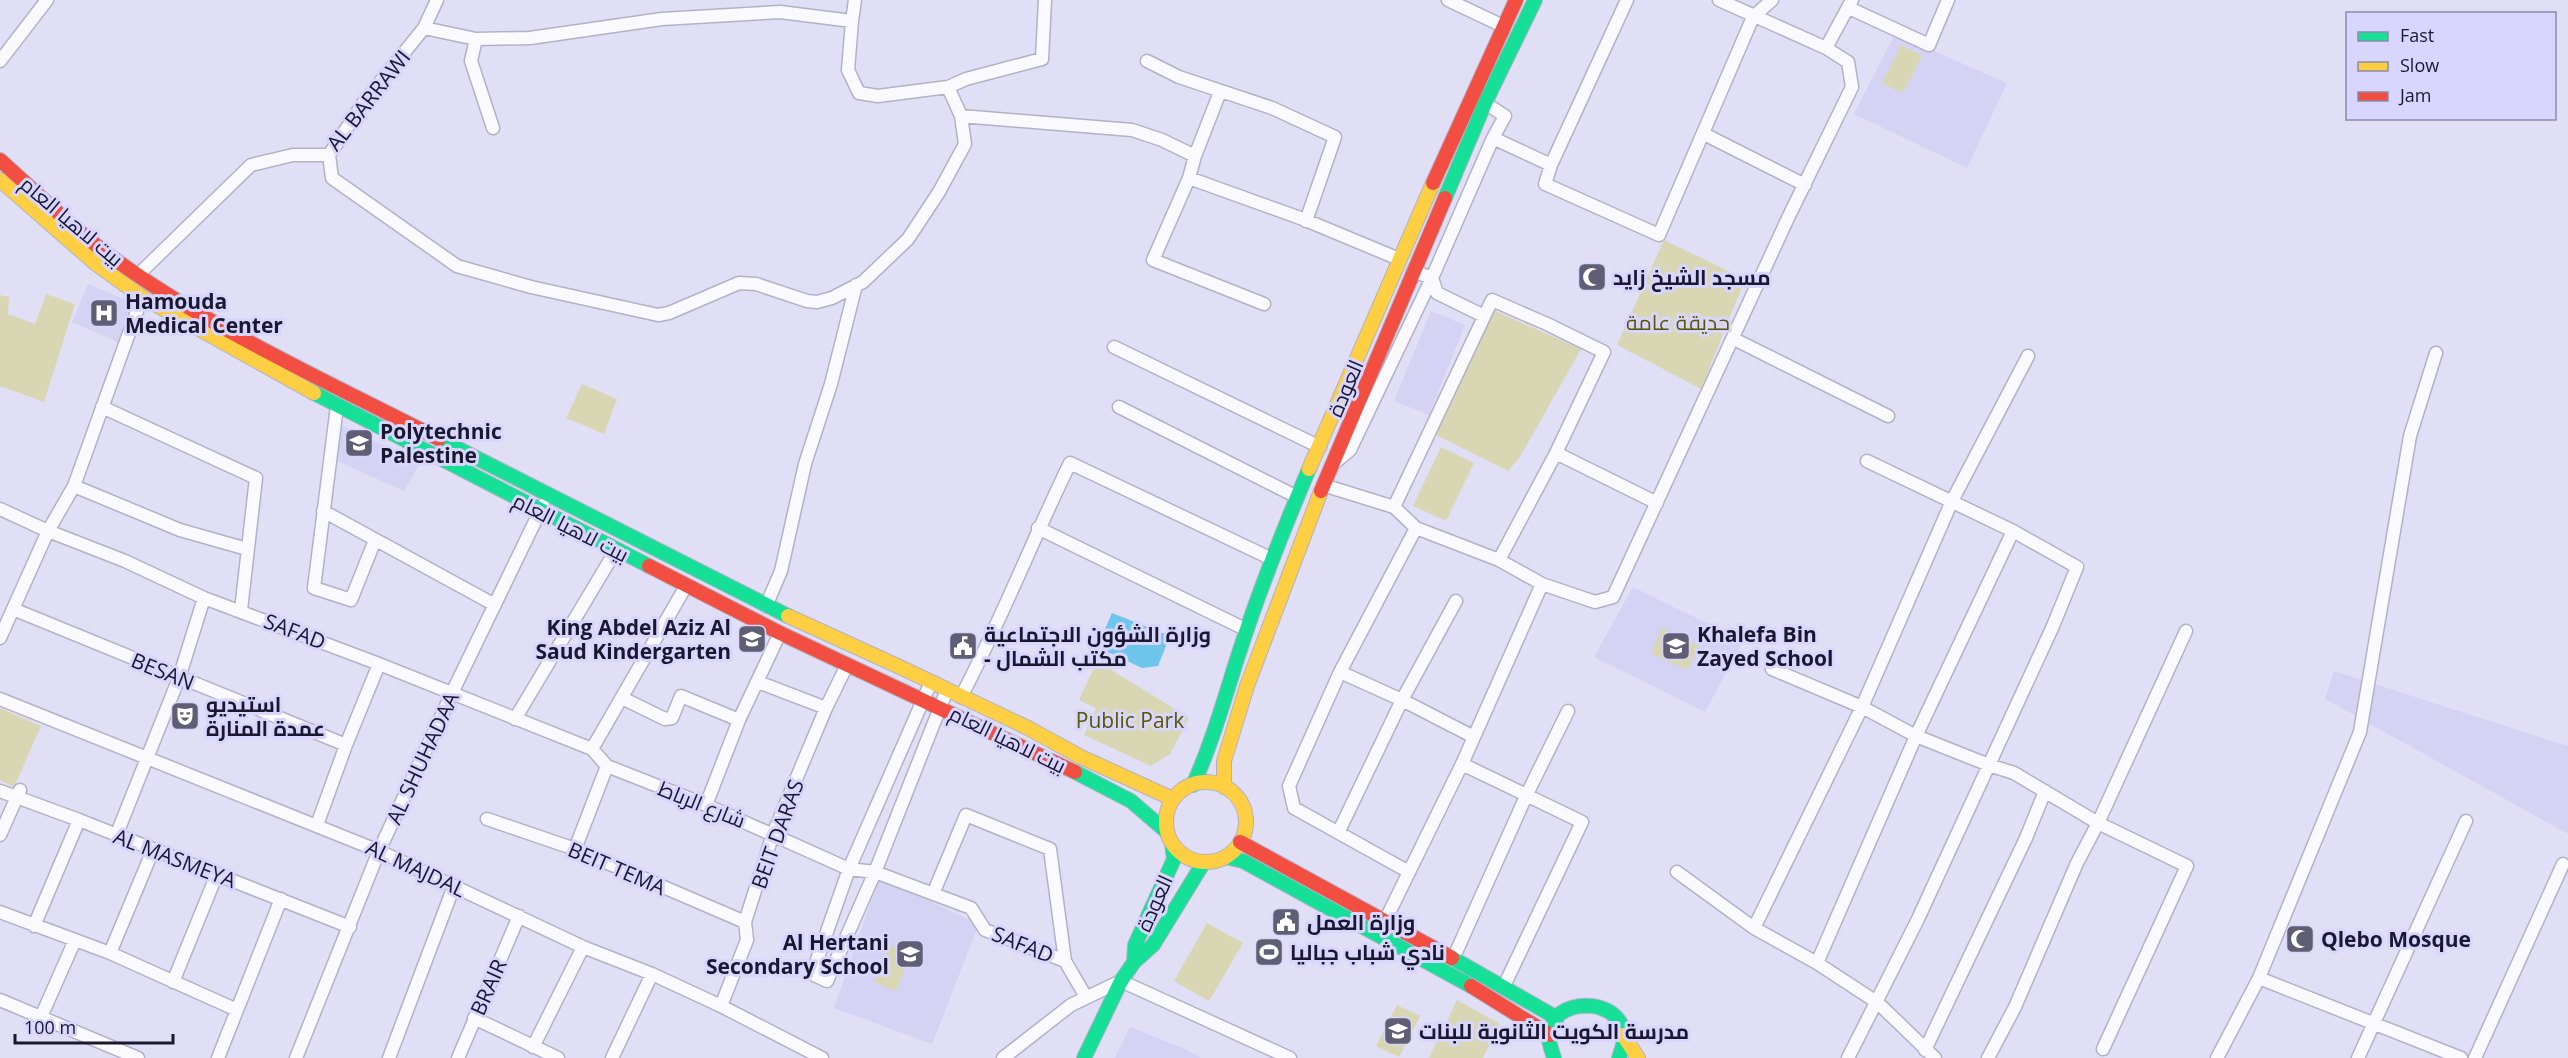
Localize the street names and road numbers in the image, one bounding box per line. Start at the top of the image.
street label: AL BARRAWI [320,44,416,156]
street label: بيت لاهيا العام [14,170,129,273]
street label: العودة [1321,355,1369,421]
street label: بيت لاهيا العام [508,486,634,569]
street label: SAFAD [260,606,330,656]
street label: BESAN [127,646,199,696]
street label: AL SHUHADAA [379,687,465,829]
street label: بيت لاهيا العام [945,699,1071,780]
street label: شارع الرباط [654,774,750,835]
street label: BEIT DARAS [744,775,810,893]
street label: AL MASMEYA [110,822,241,894]
street label: AL MAJDAL [362,833,470,903]
street label: BEIT TEMA [564,835,671,901]
street label: العودة [1129,870,1179,936]
street label: SAFAD [988,919,1058,969]
street label: BRAIR [463,954,513,1019]

